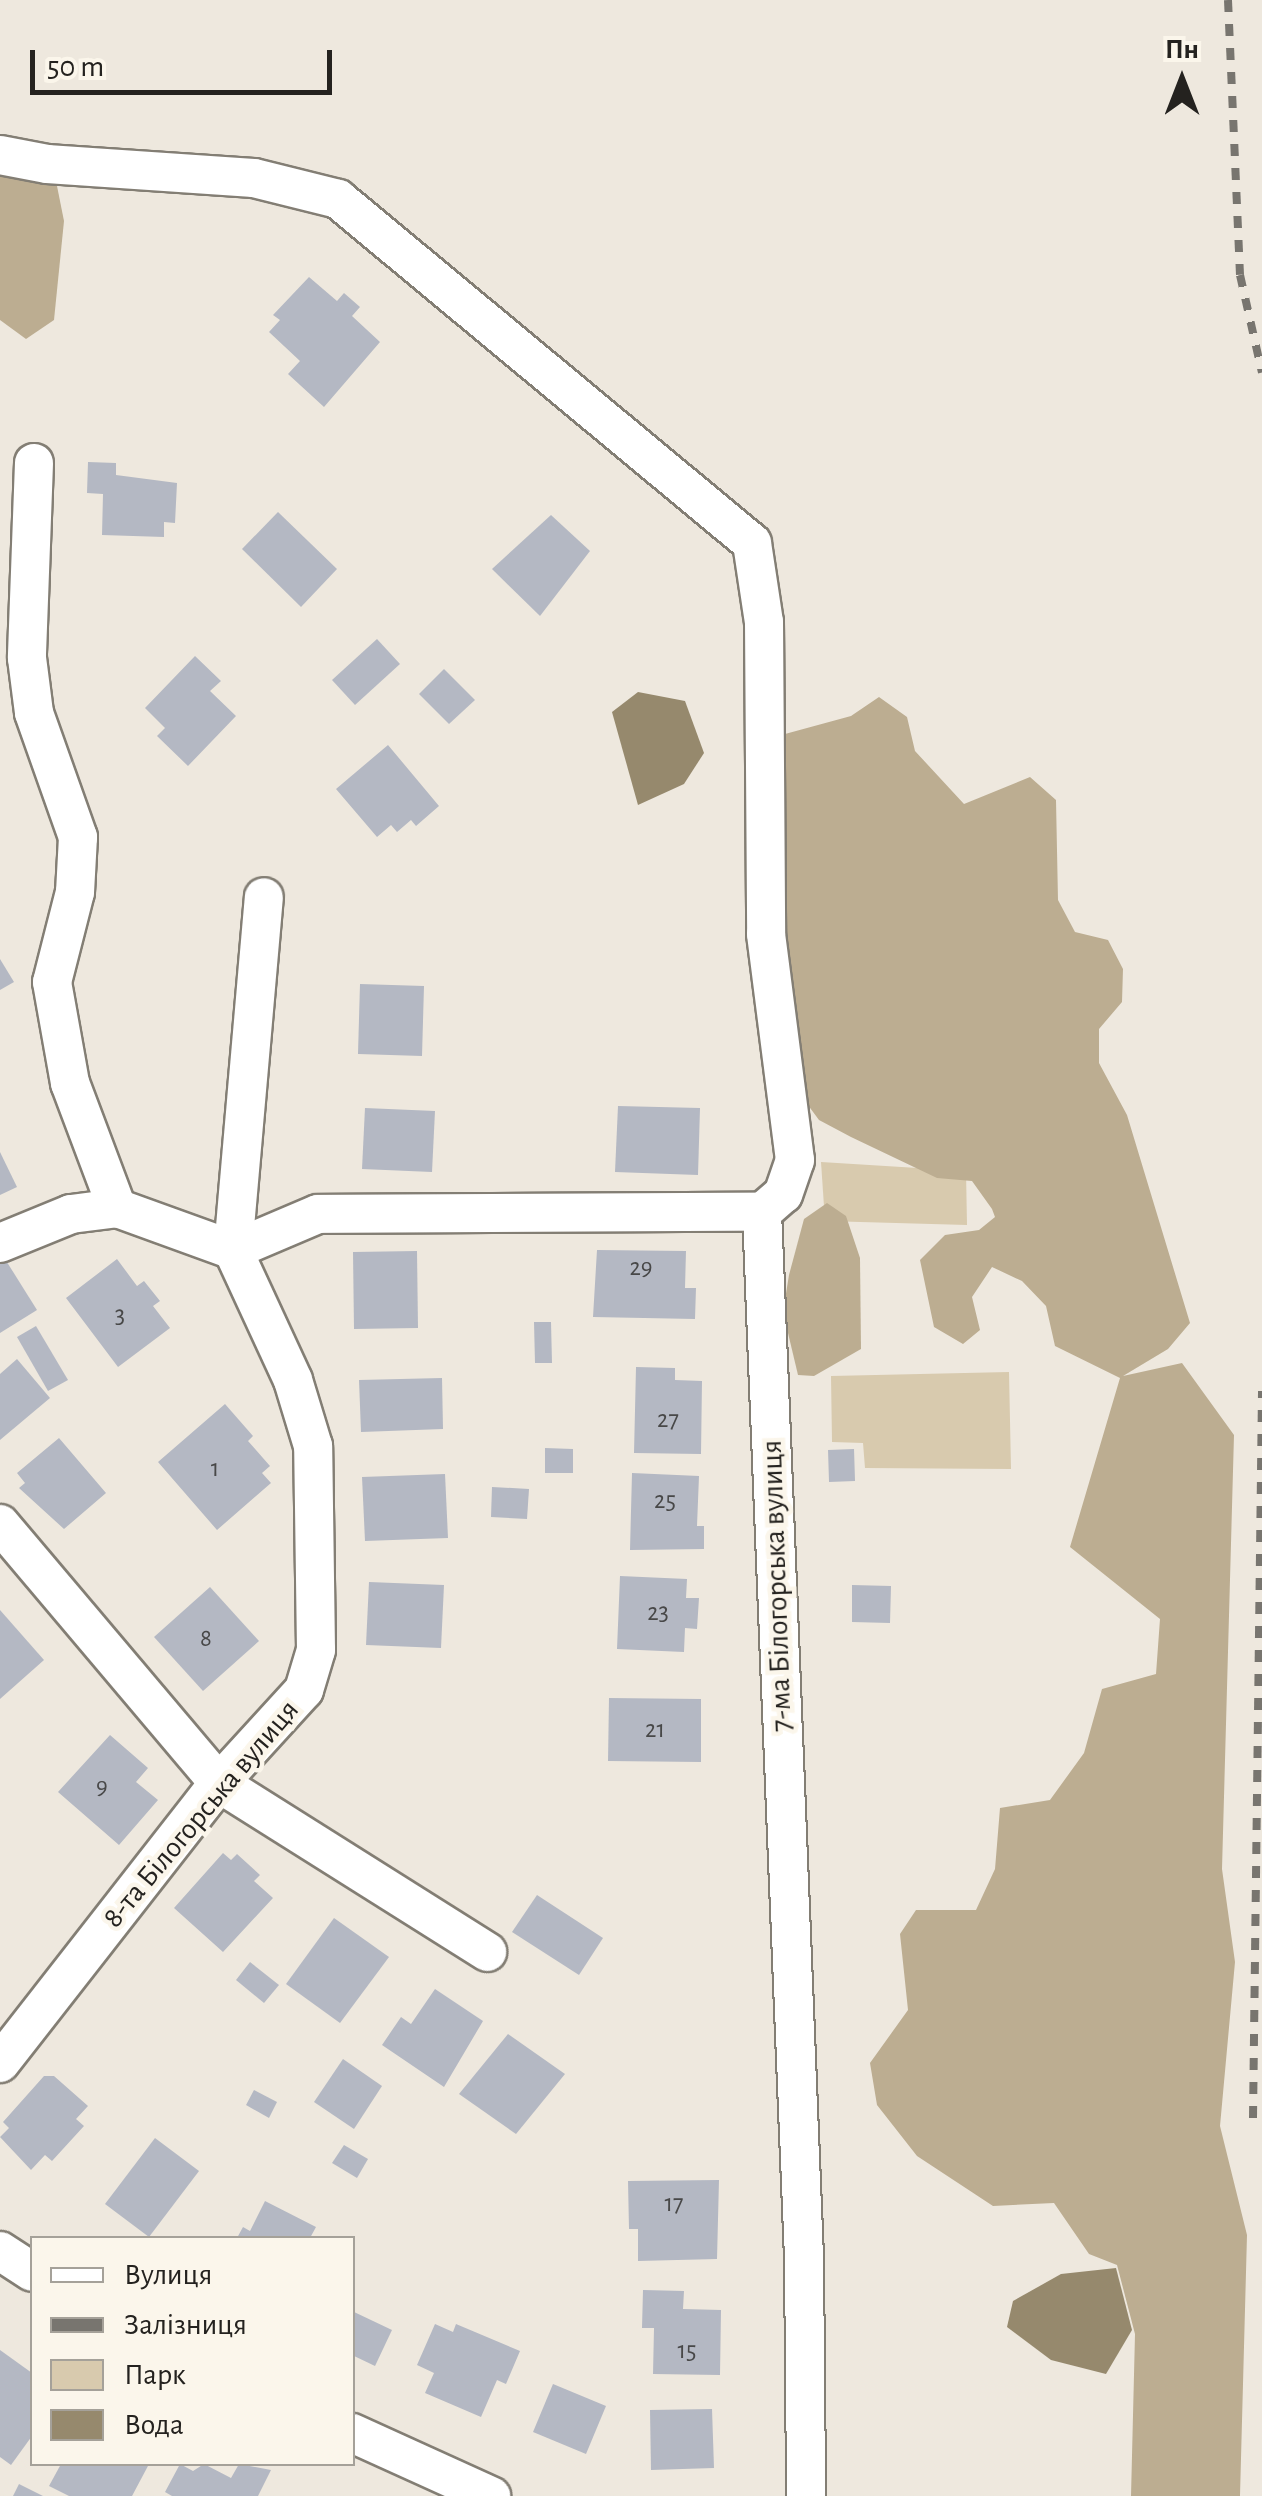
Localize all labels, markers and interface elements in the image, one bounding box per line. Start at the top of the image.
scale bar [35,30,338,92]
north arrow [1132,30,1232,130]
text: Пн [1165,36,1199,64]
text: 50 m [47,52,104,82]
house number: 29 [629,1253,653,1283]
house number: 3 [115,1301,125,1331]
house number: 27 [657,1405,679,1435]
street label: 7-ма Білогорська вулиця [754,1439,800,1733]
house number: 1 [211,1454,219,1484]
house number: 25 [654,1486,676,1516]
house number: 23 [647,1598,669,1628]
house number: 8 [200,1624,212,1654]
street label: 8-та Білогорська вулиця [95,1693,307,1935]
house number: 21 [645,1715,665,1745]
house number: 9 [96,1772,108,1802]
house number: 17 [664,2189,684,2219]
legend [30,2236,355,2466]
text: Вулиця [124,2260,212,2290]
text: Залізниця [124,2310,247,2340]
house number: 15 [677,2336,697,2366]
text: Парк [124,2360,186,2390]
text: Вода [124,2410,184,2440]

